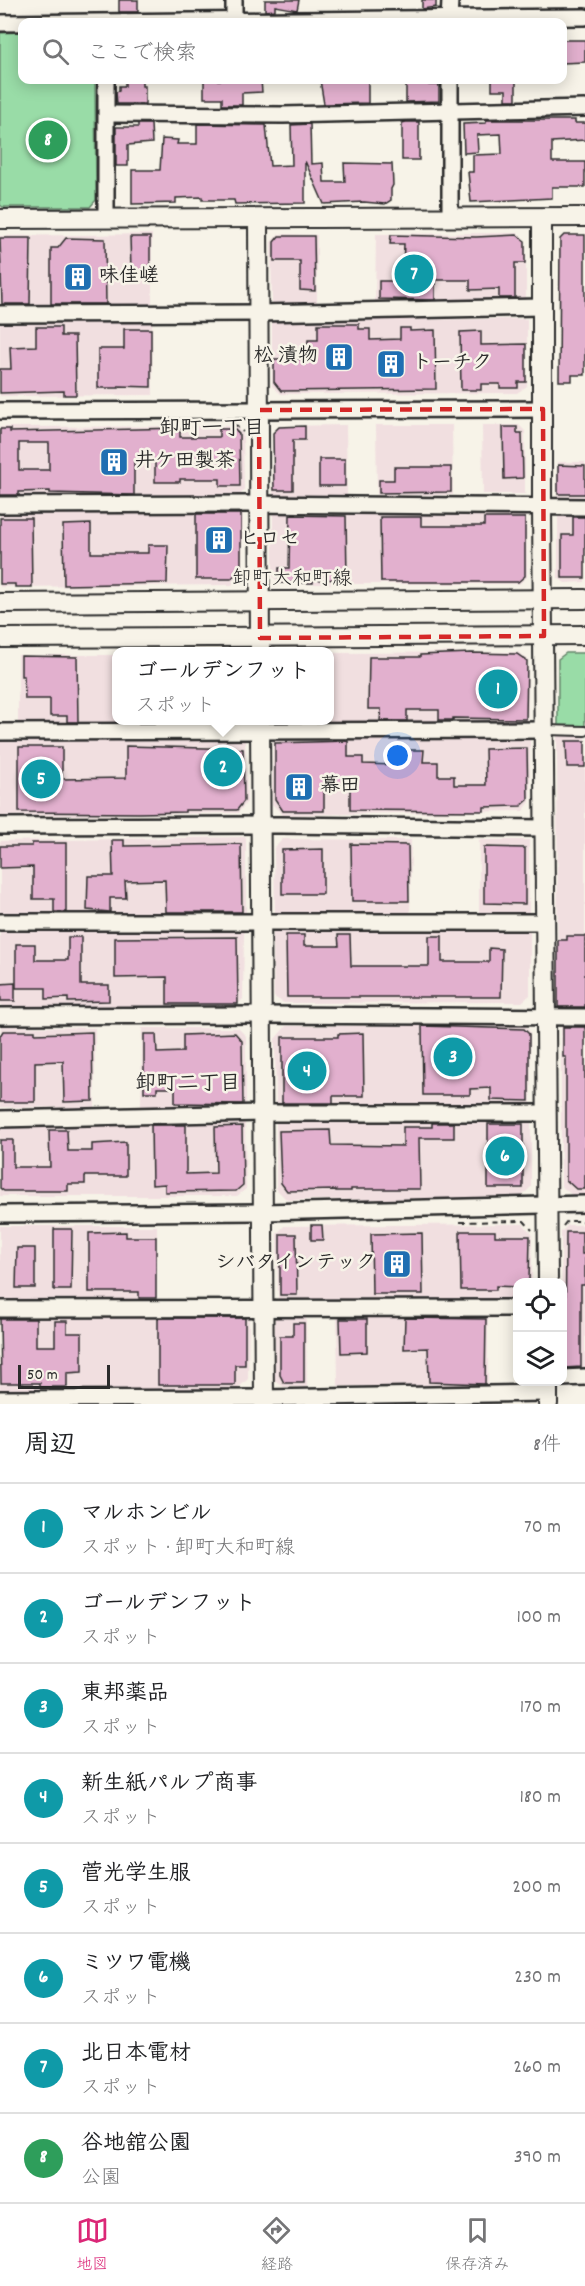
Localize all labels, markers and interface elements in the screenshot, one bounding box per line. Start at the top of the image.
search box [18,18,567,84]
icon: search [39,35,72,68]
text: ここで検索 [87,39,197,70]
pin: 8 [28,118,68,162]
pin: 7 [394,252,434,296]
building icon: 味佳嵯 [62,261,94,293]
place label: 味佳嵯 [99,263,159,291]
building icon: 松 漬物 [323,341,355,373]
place label: 松 漬物 [253,343,318,371]
building icon: トーチク [375,348,407,380]
place label: トーチク [412,350,492,378]
district label: 卸町一丁目 [160,415,265,445]
building icon: 井ケ田製茶 [98,446,130,478]
place label: 井ケ田製茶 [135,448,235,476]
building icon: ヒロセ [203,524,235,556]
place label: ヒロセ [240,526,300,554]
street label: 卸町大和町線 [232,566,352,594]
popup [112,647,334,725]
text: ゴールデンフット [135,657,311,688]
pin: 1 [478,666,518,712]
text: スポット [135,693,215,721]
your location [383,741,412,770]
pin: 2 [204,744,242,789]
pin: 5 [22,756,60,802]
building icon: 幕田 [283,771,315,803]
place label: 幕田 [320,773,360,801]
pin: 3 [434,1034,472,1080]
pin: 4 [288,1048,326,1094]
district label: 卸町二丁目 [136,1070,241,1100]
pin: 6 [486,1134,524,1178]
building icon: シバタインテック [381,1248,413,1280]
place label: シバタインテック [215,1250,376,1278]
map controls [513,1278,567,1386]
button: locate [513,1278,567,1332]
button: layers [513,1332,567,1386]
scale bar [18,1362,110,1390]
text: 50 m [27,1364,58,1387]
text: 周辺 [24,1428,76,1465]
text: 8件 [533,1432,561,1460]
text: マルホンビル [81,1499,212,1530]
text: 1 [41,1514,46,1542]
text: 70 m [524,1514,561,1542]
text: スポット · 卸町大和町線 [81,1535,295,1563]
text: ゴールデンフット [81,1589,256,1620]
text: 2 [39,1604,48,1632]
text: 100 m [517,1604,561,1632]
text: スポット [81,1625,161,1653]
text: 東邦薬品 [81,1679,169,1710]
text: 3 [39,1694,48,1722]
text: 170 m [520,1694,561,1722]
text: スポット [81,1715,161,1743]
text: 新生紙パルプ商事 [81,1769,257,1800]
text: 4 [39,1784,48,1812]
text: 180 m [519,1784,561,1812]
text: スポット [81,1805,161,1833]
text: 菅光学生服 [81,1859,191,1890]
text: 5 [39,1874,48,1902]
text: 200 m [512,1874,561,1902]
text: スポット [81,1895,161,1923]
text: ミツワ電機 [81,1949,191,1980]
text: 6 [39,1964,48,1992]
text: 230 m [514,1964,561,1992]
text: スポット [81,1985,161,2013]
text: 北日本電材 [81,2039,191,2070]
text: 7 [40,2054,47,2082]
text: 260 m [513,2054,561,2082]
text: スポット [81,2075,161,2103]
text: 谷地舘公園 [81,2129,191,2160]
text: 8 [39,2144,48,2172]
text: 390 m [514,2144,561,2172]
text: 公園 [81,2165,121,2193]
tab: 地図 [76,2214,109,2277]
tab: 経路 [260,2214,293,2277]
tab: 保存済み [445,2214,509,2277]

